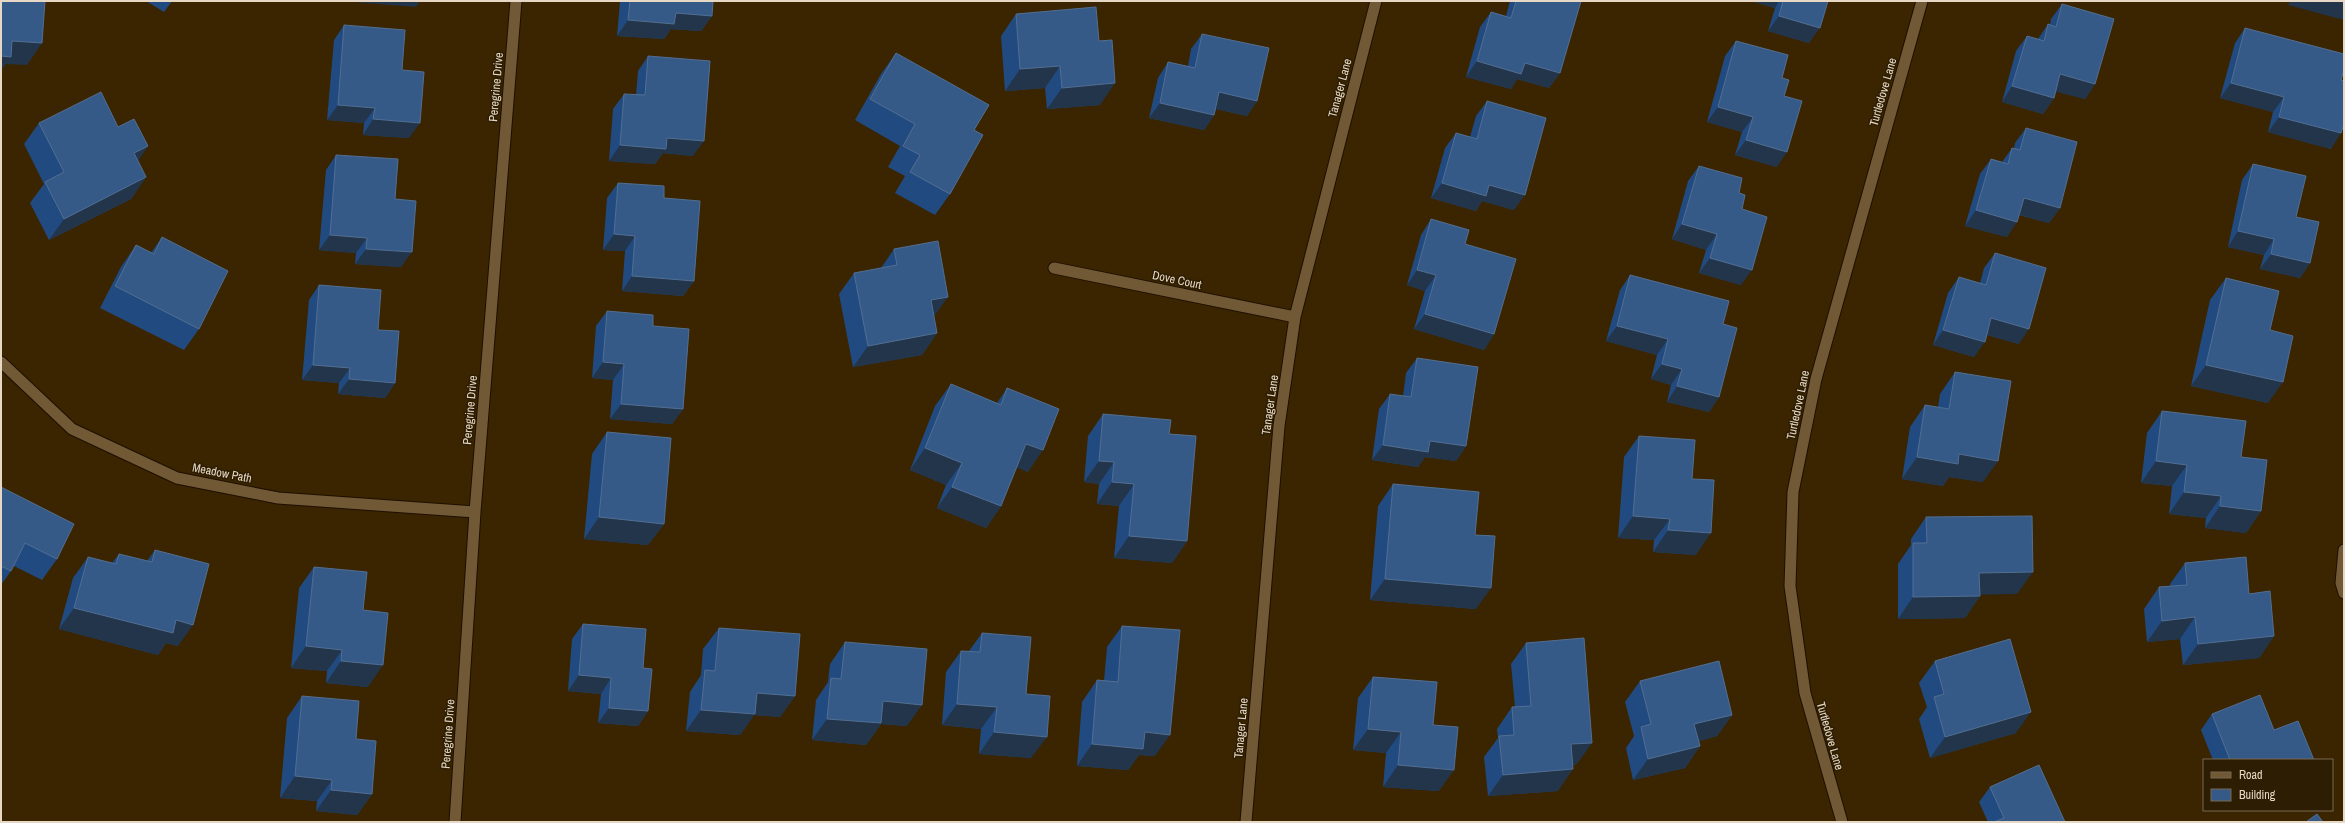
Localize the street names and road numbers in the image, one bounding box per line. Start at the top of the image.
street label: Peregrine Drive [485,52,507,122]
street label: Turtledove Lane [1866,56,1900,128]
street label: Tanager Lane [1324,57,1356,119]
street label: Dove Court [1151,267,1203,293]
street label: Turtledove Lane [1783,369,1813,441]
street label: Tanager Lane [1258,374,1282,436]
street label: Peregrine Drive [459,375,481,445]
street label: Meadow Path [191,459,253,487]
street label: Tanager Lane [1230,697,1252,759]
street label: Peregrine Drive [438,699,458,769]
street label: Turtledove Lane [1813,700,1847,772]

